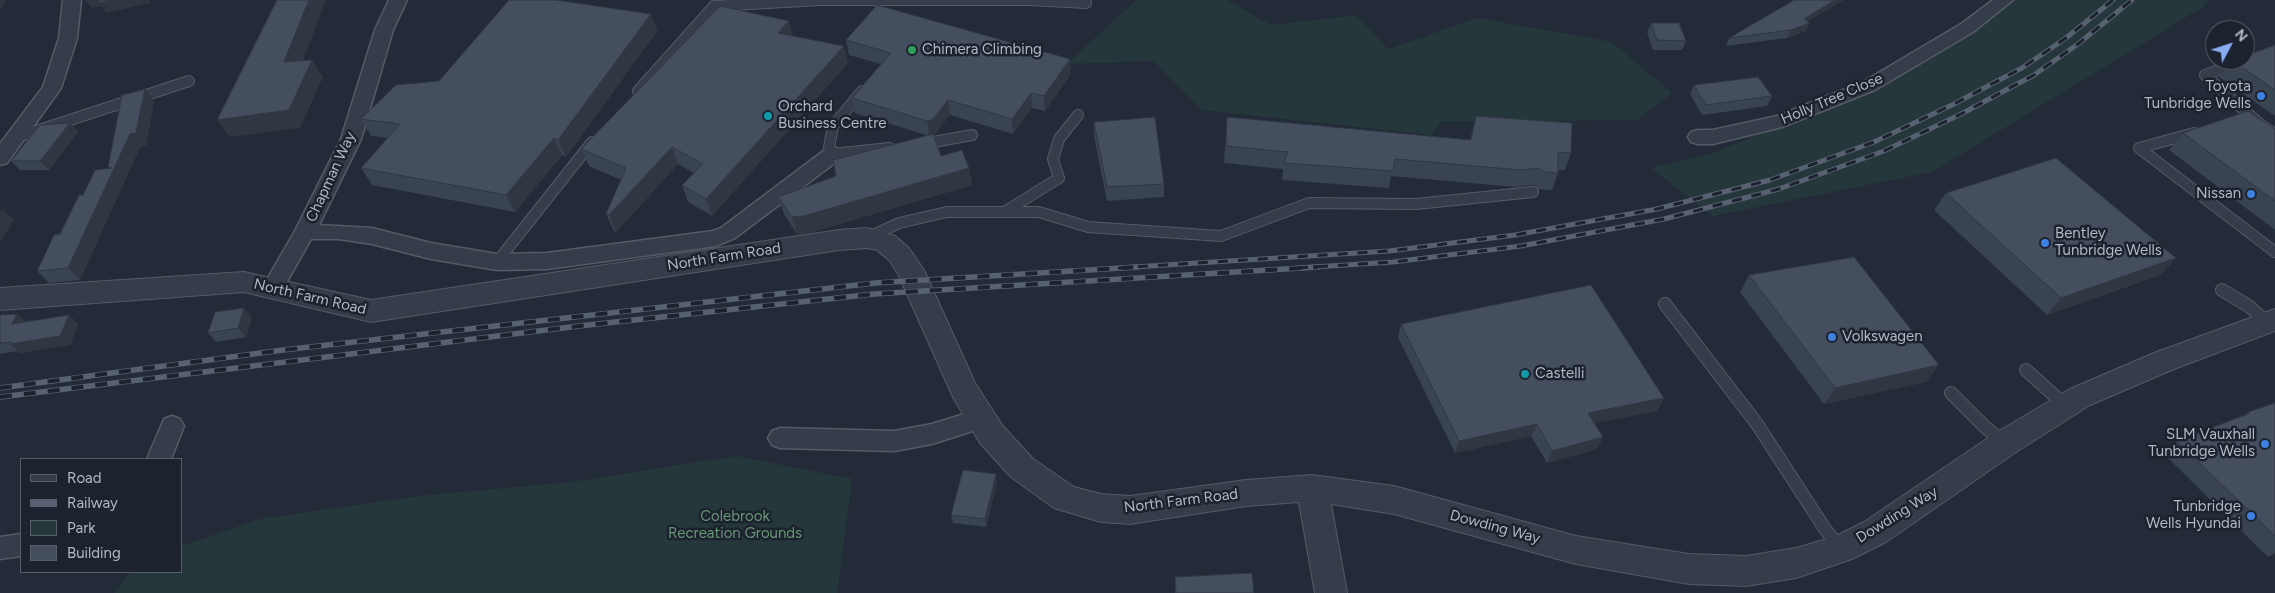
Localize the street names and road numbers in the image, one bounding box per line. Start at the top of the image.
street label: Holly Tree Close [1778,69,1886,129]
street label: Chapman Way [302,129,360,225]
street label: North Farm Road [666,239,782,275]
street label: North Farm Road [252,275,368,319]
street label: Dowding Way [1853,483,1941,547]
street label: North Farm Road [1123,485,1239,517]
street label: Dowding Way [1448,506,1542,548]

